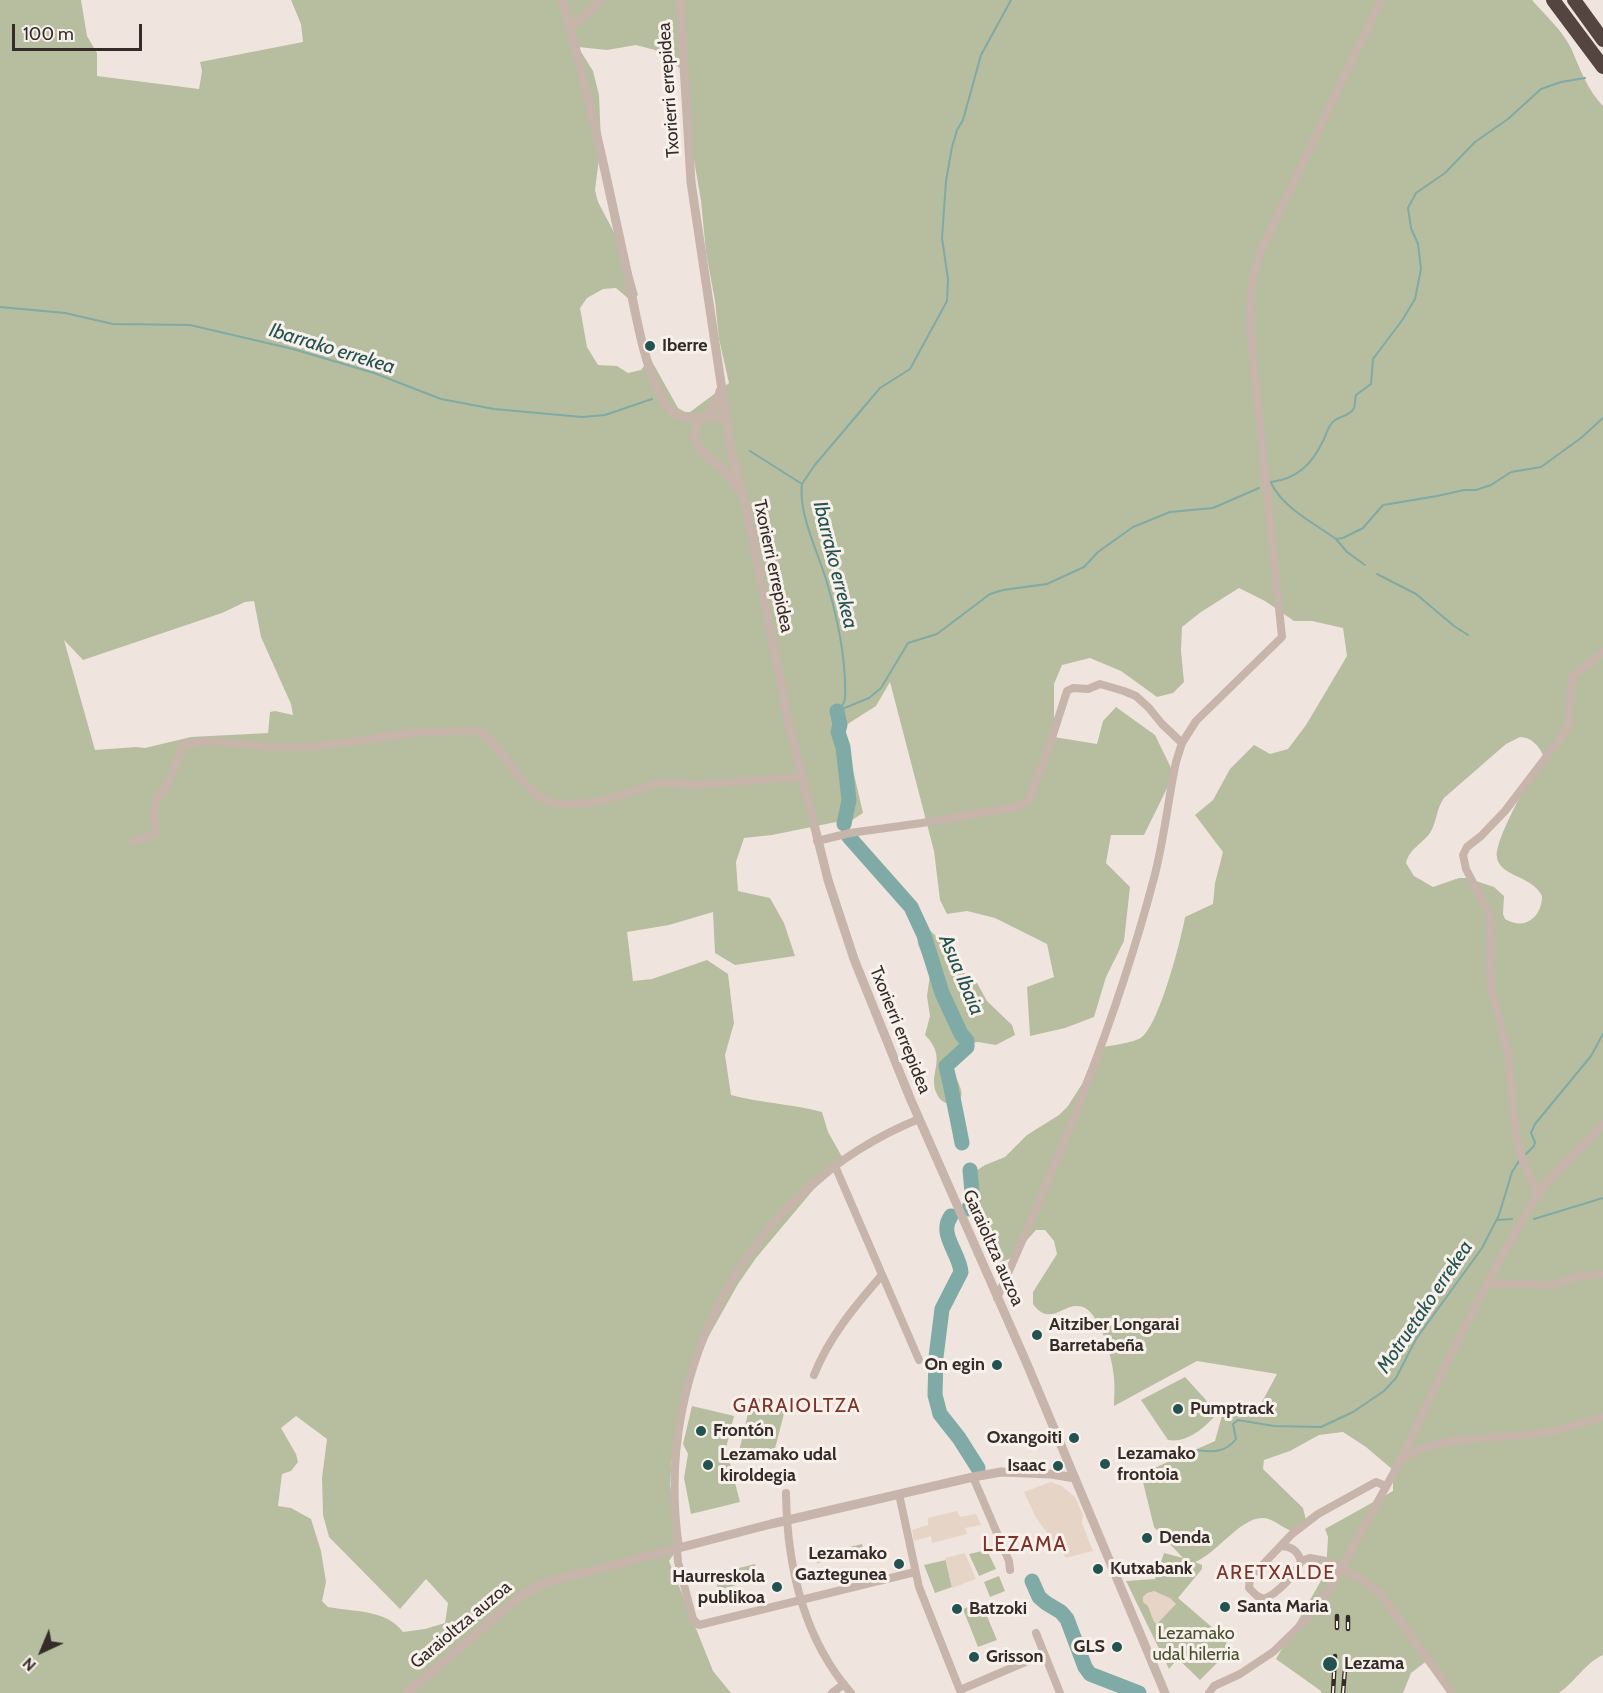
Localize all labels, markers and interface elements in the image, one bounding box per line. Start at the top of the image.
scale bar [15,12,146,50]
street label: Txorierri errepidea [654,22,684,158]
text: 100 m [23,23,74,45]
water label: Ibarrako errekea [266,318,398,380]
place label: Iberre [662,335,707,357]
marker: Iberre [643,339,657,353]
street label: Txorierri errepidea [748,498,798,634]
water label: Ibarrako errekea [808,499,862,631]
water label: Asua Ibaia [933,931,989,1019]
street label: Txorierri errepidea [865,963,935,1097]
street label: Garaioltza auzoa [958,1187,1028,1309]
water label: Motruetako errekea [1372,1236,1478,1378]
place label: Aitziber Longarai Barretabeña [1049,1314,1179,1356]
marker: Aitziber Longarai Barretabeña [1030,1328,1044,1342]
place label: On egin [925,1354,985,1376]
marker: On egin [990,1358,1004,1372]
district label: GARAIOLTZA [733,1394,861,1418]
place label: Pumptrack [1190,1398,1274,1420]
marker: Pumptrack [1171,1402,1185,1416]
place label: Frontón [713,1420,774,1442]
marker: Frontón [694,1424,708,1438]
place label: Oxangoiti [987,1427,1062,1449]
marker: Oxangoiti [1067,1431,1081,1445]
place label: Lezamako frontoia [1117,1443,1196,1486]
place label: Lezamako udal kiroldegia [720,1444,837,1486]
place label: Isaac [1007,1455,1046,1477]
marker: Lezamako frontoia [1098,1457,1112,1471]
marker: Lezamako udal kiroldegia [701,1458,715,1472]
marker: Isaac [1051,1459,1065,1473]
place label: Denda [1159,1527,1210,1549]
marker: Denda [1140,1531,1154,1545]
district label: LEZAMA [982,1532,1068,1558]
place label: Lezamako Gaztegunea [795,1543,887,1586]
marker: Lezamako Gaztegunea [892,1557,906,1571]
place label: Kutxabank [1110,1558,1193,1580]
district label: ARETXALDE [1216,1561,1336,1585]
marker: Kutxabank [1091,1562,1105,1576]
place label: Haurreskola publikoa [672,1566,765,1608]
street label: Garaioltza auzoa [406,1577,516,1673]
marker: Haurreskola publikoa [770,1580,784,1594]
place label: Santa Maria [1237,1596,1329,1618]
place label: Batzoki [969,1598,1027,1620]
marker: Santa Maria [1218,1600,1232,1614]
marker: Batzoki [950,1602,964,1616]
north arrow [12,1621,72,1681]
park label: Lezamako udal hilerria [1152,1623,1240,1666]
place label: GLS [1074,1636,1105,1658]
marker: GLS [1110,1640,1124,1654]
place label: Grisson [986,1646,1044,1668]
marker: Grisson [967,1650,981,1664]
place label: Lezama [1344,1653,1404,1675]
text: N [18,1654,40,1675]
marker: Lezama [1321,1655,1339,1673]

